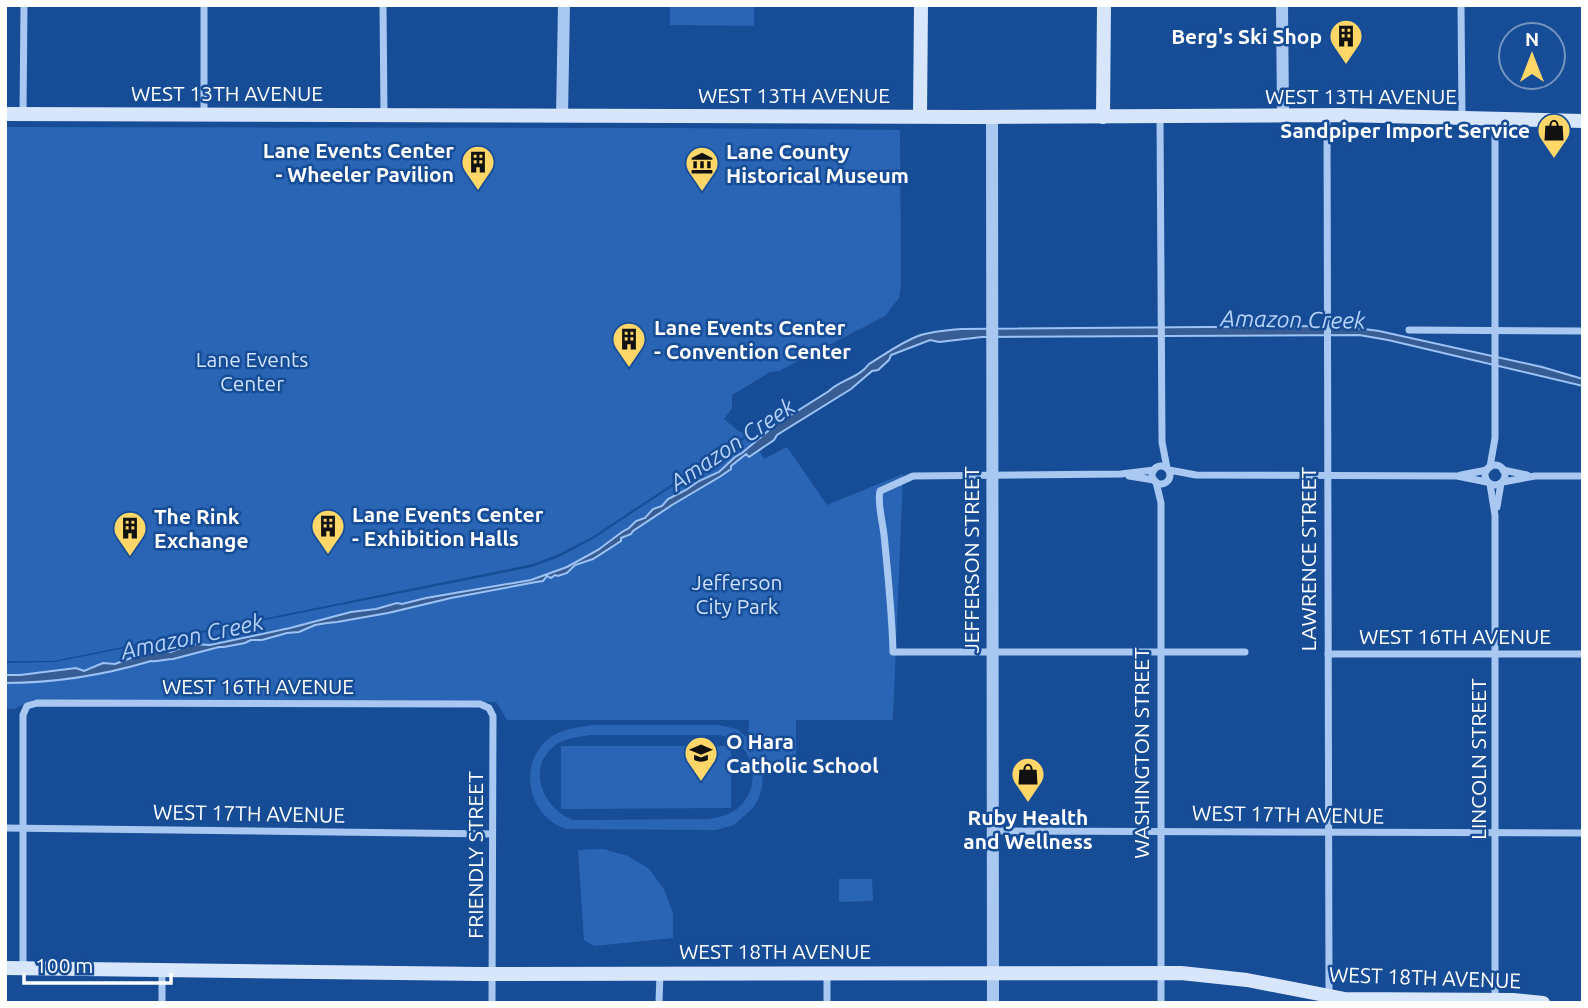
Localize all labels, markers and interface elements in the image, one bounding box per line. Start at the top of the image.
building icon: Berg's Ski Shop [1327,17,1365,66]
north arrow [1497,21,1567,91]
place label: Berg's Ski Shop [1171,24,1322,48]
text: N [1525,28,1539,50]
street label: WEST 13TH AVENUE [131,81,323,105]
street label: WEST 13TH AVENUE [698,83,890,107]
street label: WEST 13TH AVENUE [1265,84,1457,108]
shop icon: Sandpiper Import Service [1535,111,1573,160]
place label: Sandpiper Import Service [1280,118,1530,142]
place label: Lane Events Center - Wheeler Pavilion [263,138,454,186]
place label: Lane County Historical Museum [726,139,909,187]
building icon: Lane Events Center - Wheeler Pavilion [459,143,497,192]
museum icon: Lane County Historical Museum [683,144,721,193]
water label: Amazon Creek [1219,305,1366,333]
place label: Lane Events Center - Convention Center [654,315,851,363]
building icon: Lane Events Center - Convention Center [610,320,648,369]
park label: Lane Events Center [196,347,308,395]
water label: Amazon Creek [664,393,799,496]
street label: JEFFERSON STREET [959,466,983,654]
street label: LAWRENCE STREET [1296,466,1320,651]
place label: Lane Events Center - Exhibition Halls [352,502,544,550]
place label: The Rink Exchange [154,504,249,552]
building icon: Lane Events Center - Exhibition Halls [309,507,347,556]
building icon: The Rink Exchange [111,509,149,558]
park label: Jefferson City Park [692,570,782,618]
water label: Amazon Creek [117,609,266,664]
street label: WEST 16TH AVENUE [1359,624,1551,648]
street label: WASHINGTON STREET [1129,647,1153,859]
street label: WEST 16TH AVENUE [162,674,354,698]
street label: LINCOLN STREET [1466,678,1490,840]
place label: O Hara Catholic School [726,729,879,777]
school or university icon: O Hara Catholic School [682,734,720,783]
shop icon: Ruby Health and Wellness [1009,755,1047,804]
street label: FRIENDLY STREET [463,771,487,939]
street label: WEST 17TH AVENUE [153,799,345,827]
street label: WEST 17TH AVENUE [1192,800,1384,828]
place label: Ruby Health and Wellness [963,805,1093,853]
street label: WEST 18TH AVENUE [679,939,871,963]
scale bar [24,942,172,986]
text: 100 m [35,953,93,977]
street label: WEST 18TH AVENUE [1329,962,1521,992]

